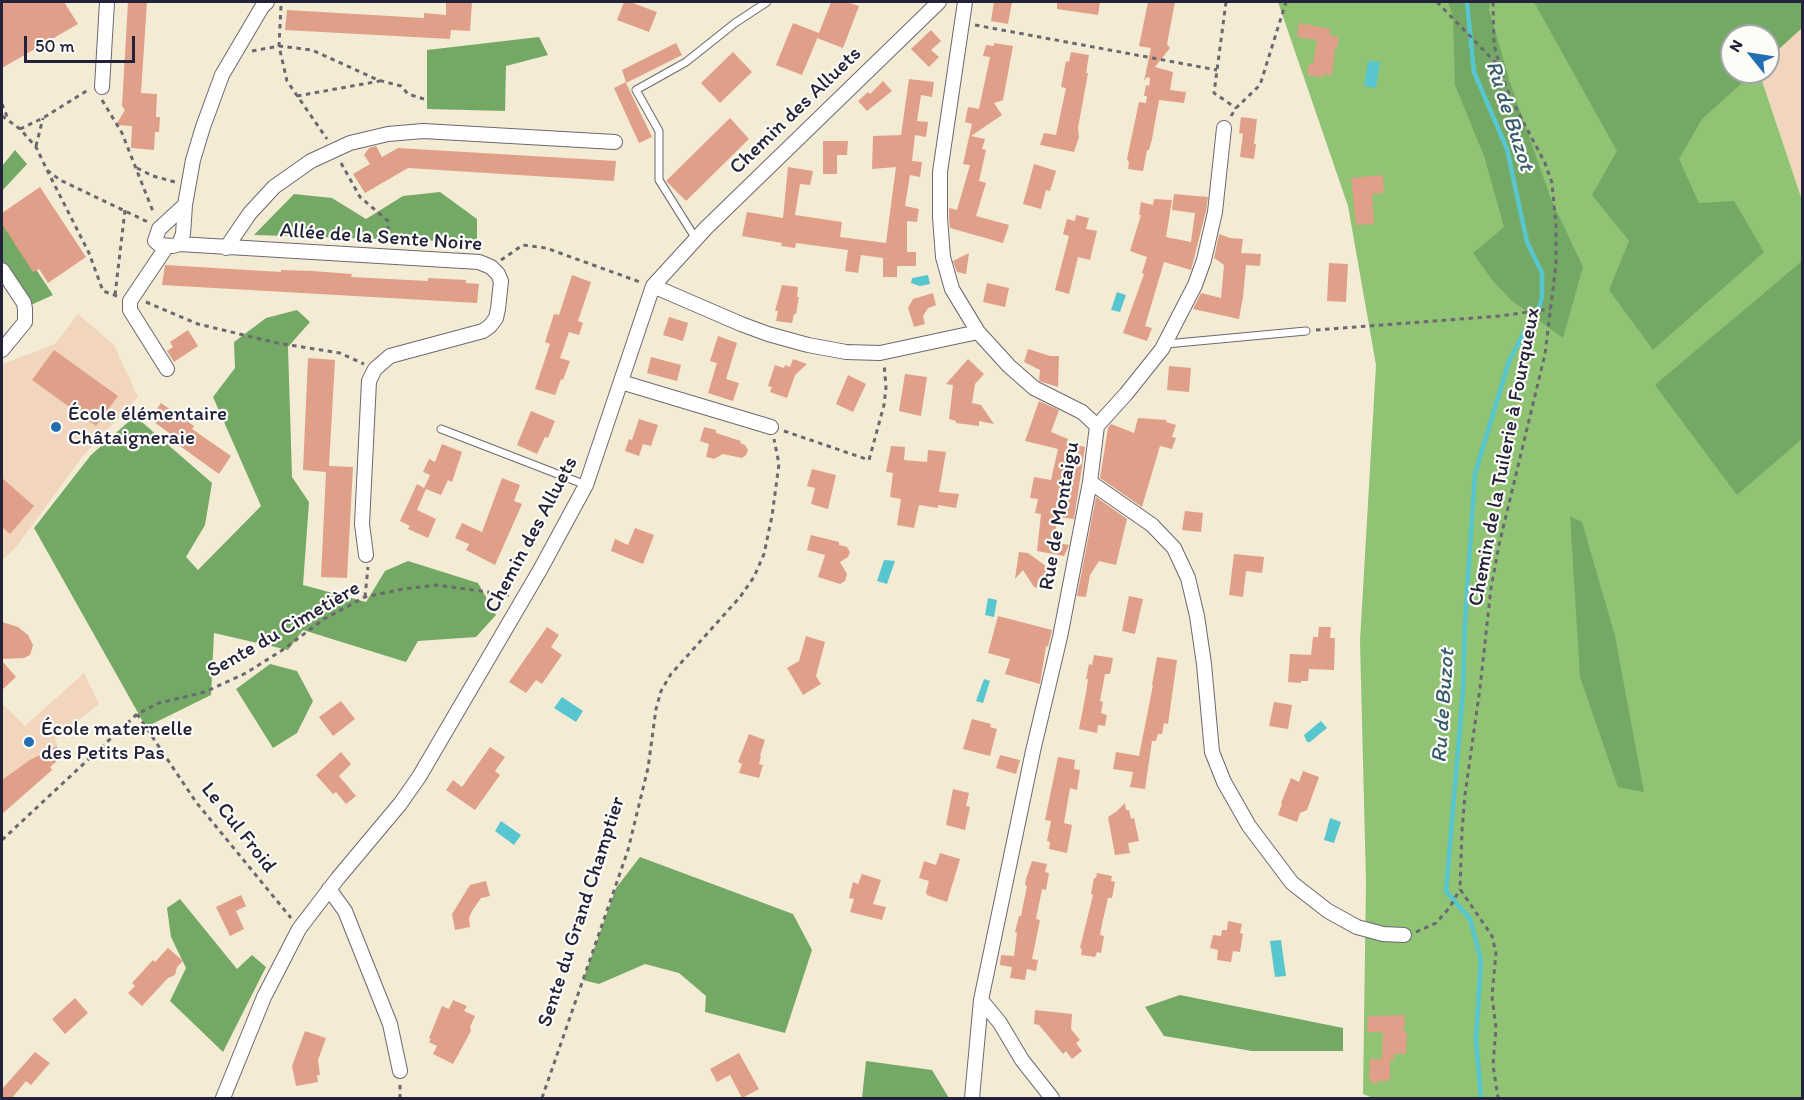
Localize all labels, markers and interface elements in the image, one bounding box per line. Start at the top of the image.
scale bar [27,24,138,62]
north arrow [1720,24,1780,84]
text: 50 m [35,35,75,57]
text: N [1725,36,1747,55]
street label: Chemin des Alluets [725,42,867,180]
water label: Ru de Buzot [1479,58,1539,174]
street label: Allée de la Sente Noire [279,218,483,258]
street label: Chemin de la Tuilerie à Fourqueux [1464,306,1546,608]
place label: École élémentaire Châtaigneraie [68,402,227,452]
marker: École élémentaire Châtaigneraie [49,420,63,434]
street label: Rue de Montaigu [1035,440,1085,592]
street label: Chemin des Alluets [480,453,584,617]
street label: Sente du Cimetière [203,576,365,684]
water label: Ru de Buzot [1427,648,1461,764]
place label: École maternelle des Petits Pas [41,717,192,767]
marker: École maternelle des Petits Pas [22,735,36,749]
street label: Le Cul Froid [195,778,281,878]
street label: Sente du Grand Champtier [533,794,631,1030]

